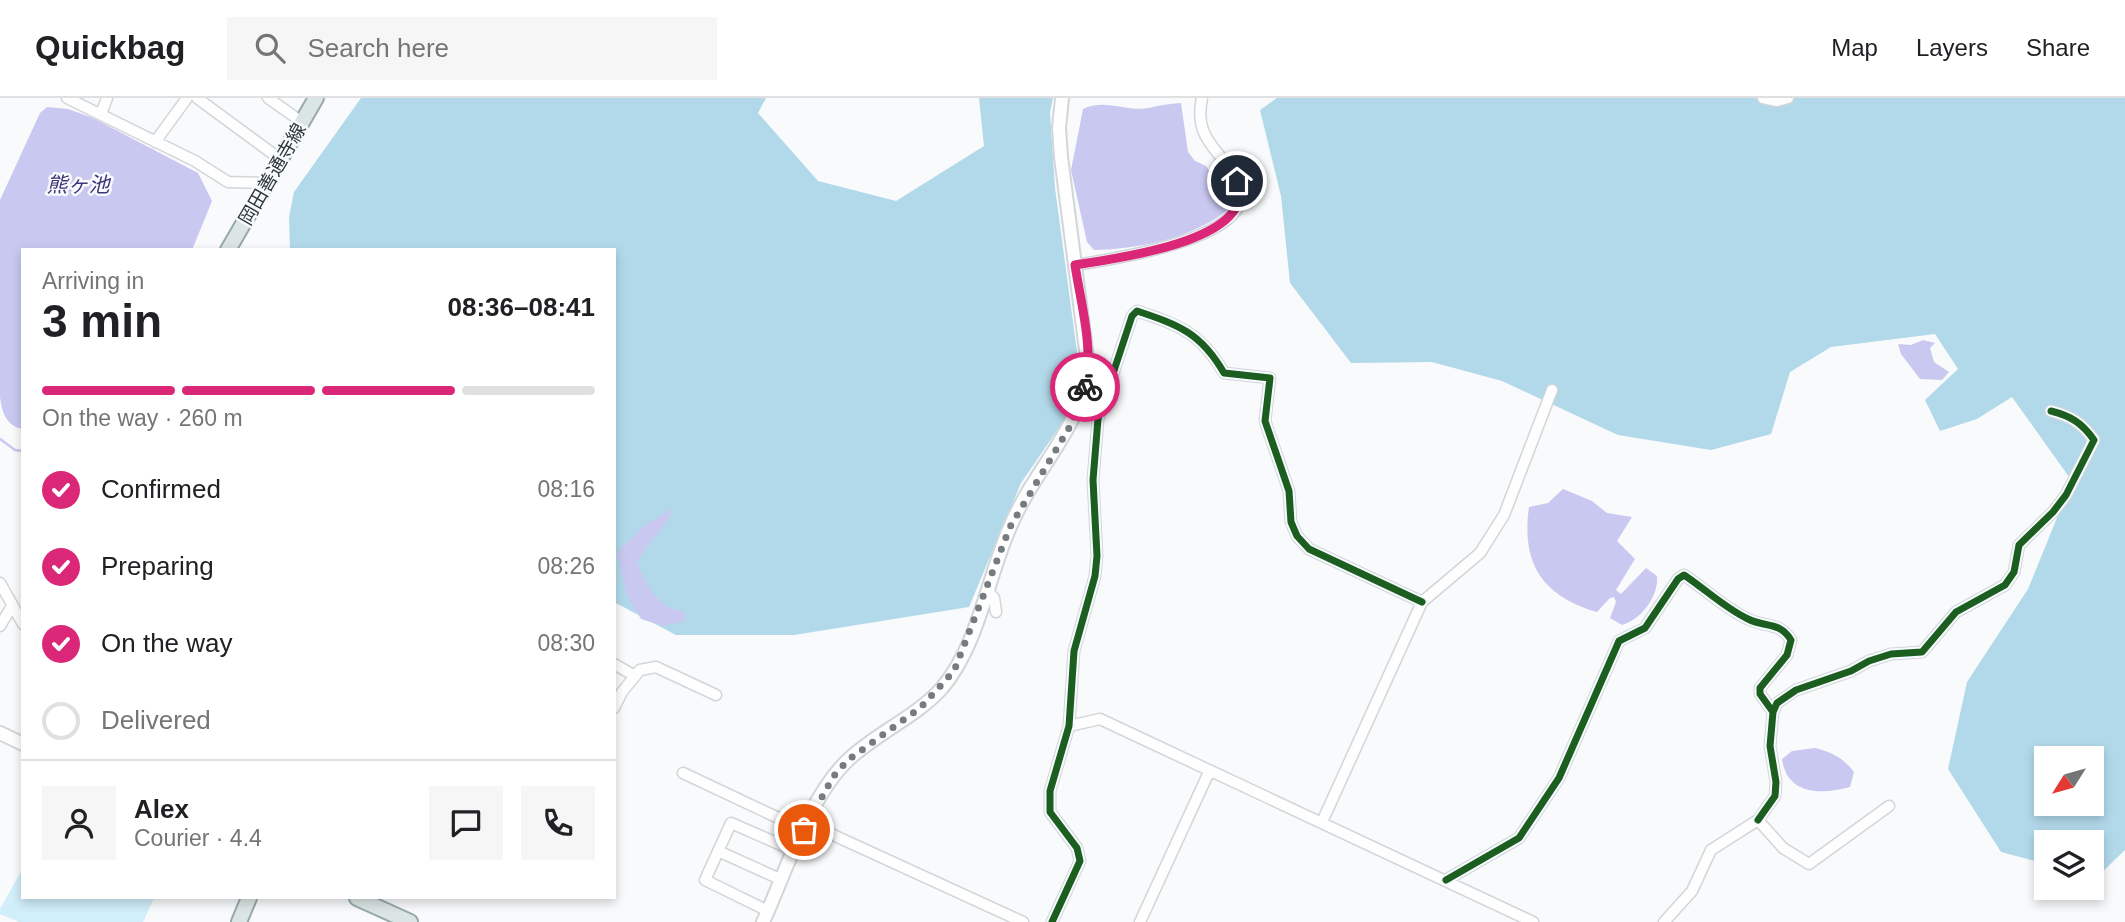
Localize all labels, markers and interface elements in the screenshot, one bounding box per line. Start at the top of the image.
search box [227,17,717,80]
text: Quickbag [35,29,185,66]
icon: search [251,29,289,67]
text: Search here [307,33,449,63]
text: Map [1831,34,1878,61]
text: Layers [1916,34,1988,61]
text: Share [2026,34,2090,61]
street label: 岡田善通寺線 [235,120,310,229]
pin [1207,151,1267,211]
icon: home [1218,162,1256,200]
water label: 熊ヶ池 [47,173,111,196]
text: Arriving in [42,268,144,294]
text: 08:36–08:41 [448,292,595,322]
text: 3 min [42,295,162,347]
courier [1050,352,1120,422]
icon: bike [1066,368,1104,406]
text: On the way · 260 m [42,405,243,431]
icon: check [42,471,80,509]
text: Confirmed [101,474,221,504]
text: 08:16 [537,476,595,502]
icon: check [42,548,80,586]
text: Preparing [101,551,214,581]
text: 08:26 [537,553,595,579]
icon: check [42,625,80,663]
text: On the way [101,628,233,658]
text: 08:30 [537,630,595,656]
text: Delivered [101,705,211,735]
north arrow [2034,746,2104,816]
map controls [2034,746,2104,900]
button: person [42,786,116,860]
button: chat [429,786,503,860]
button: phone [521,786,595,860]
text: Alex [134,794,189,824]
pin [774,800,834,860]
icon: bag [785,811,823,849]
text: Courier · 4.4 [134,825,262,851]
button: layers [2034,830,2104,900]

